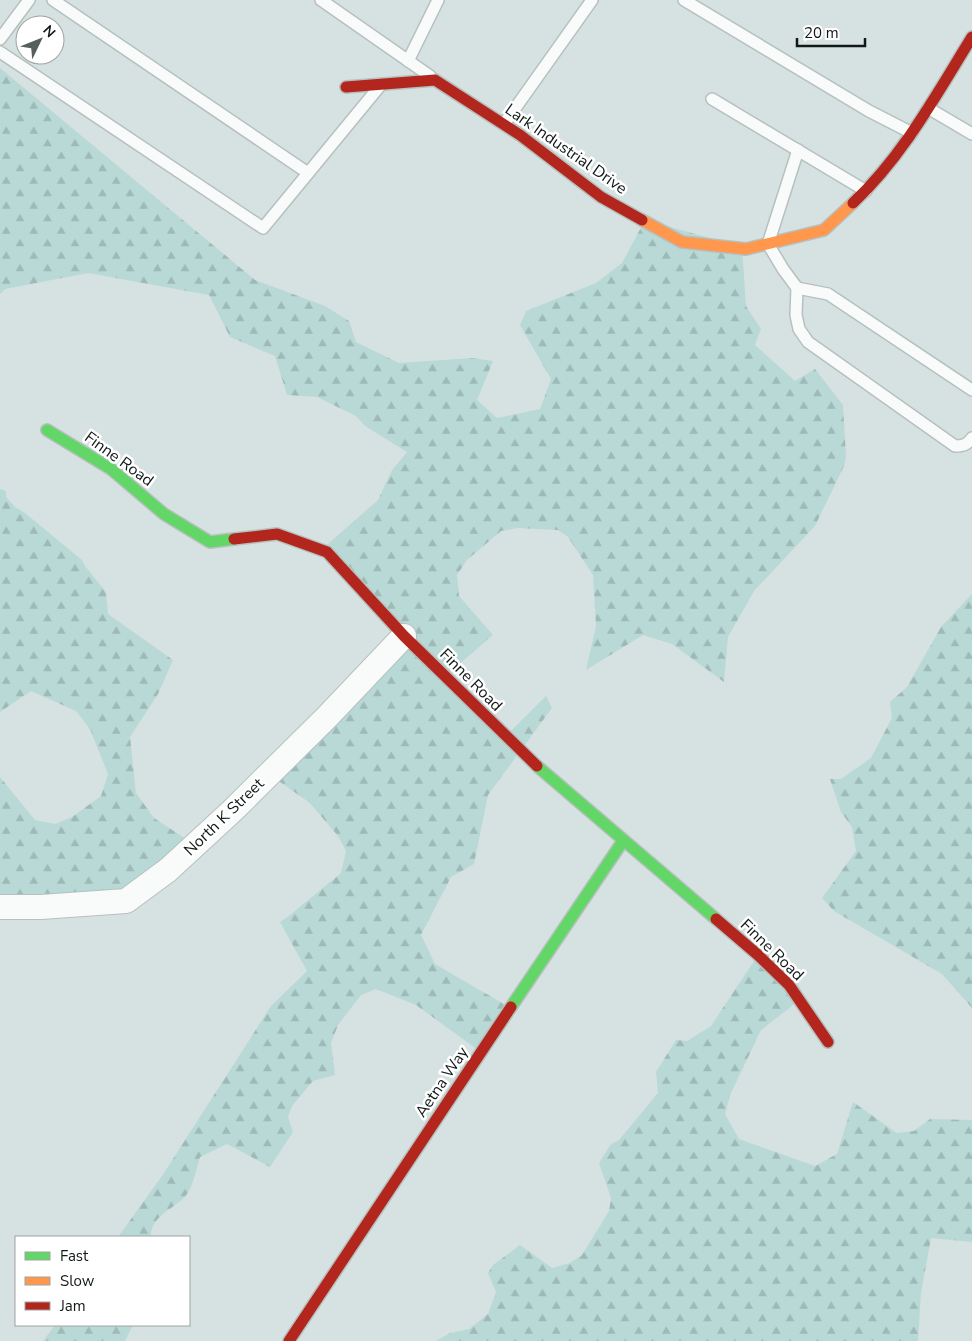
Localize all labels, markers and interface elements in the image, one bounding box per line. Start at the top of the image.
north arrow [15,15,65,65]
scale bar [797,15,864,47]
text: N [39,21,60,42]
text: 20 m [804,23,839,43]
street label: Lark Industrial Drive [501,99,631,199]
street label: Finne Road [80,426,158,492]
street label: Finne Road [435,644,507,716]
street label: North K Street [179,773,269,861]
street label: Finne Road [735,914,809,986]
street label: Aetna Way [410,1042,474,1122]
legend [15,1236,190,1326]
text: Fast [60,1246,89,1266]
text: Slow [60,1271,95,1291]
text: Jam [59,1296,86,1316]

